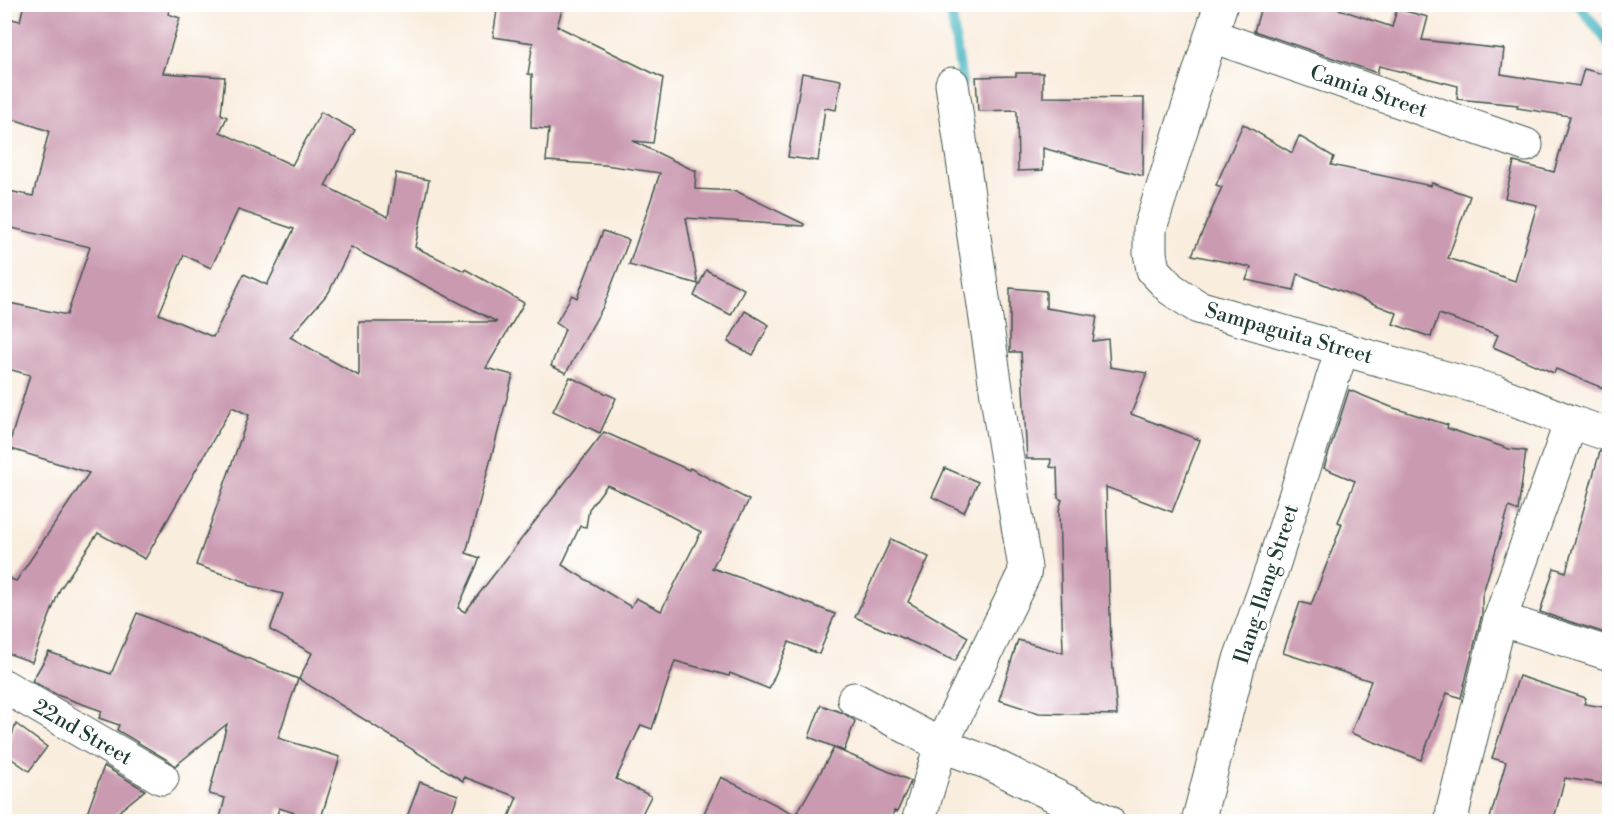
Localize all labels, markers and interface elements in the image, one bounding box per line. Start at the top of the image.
street label: Camia Street [1307,60,1431,124]
street label: Sampaguita Street [1202,298,1376,370]
street label: Ilang-Ilang Street [1229,501,1305,667]
street label: 22nd Street [28,694,137,772]

